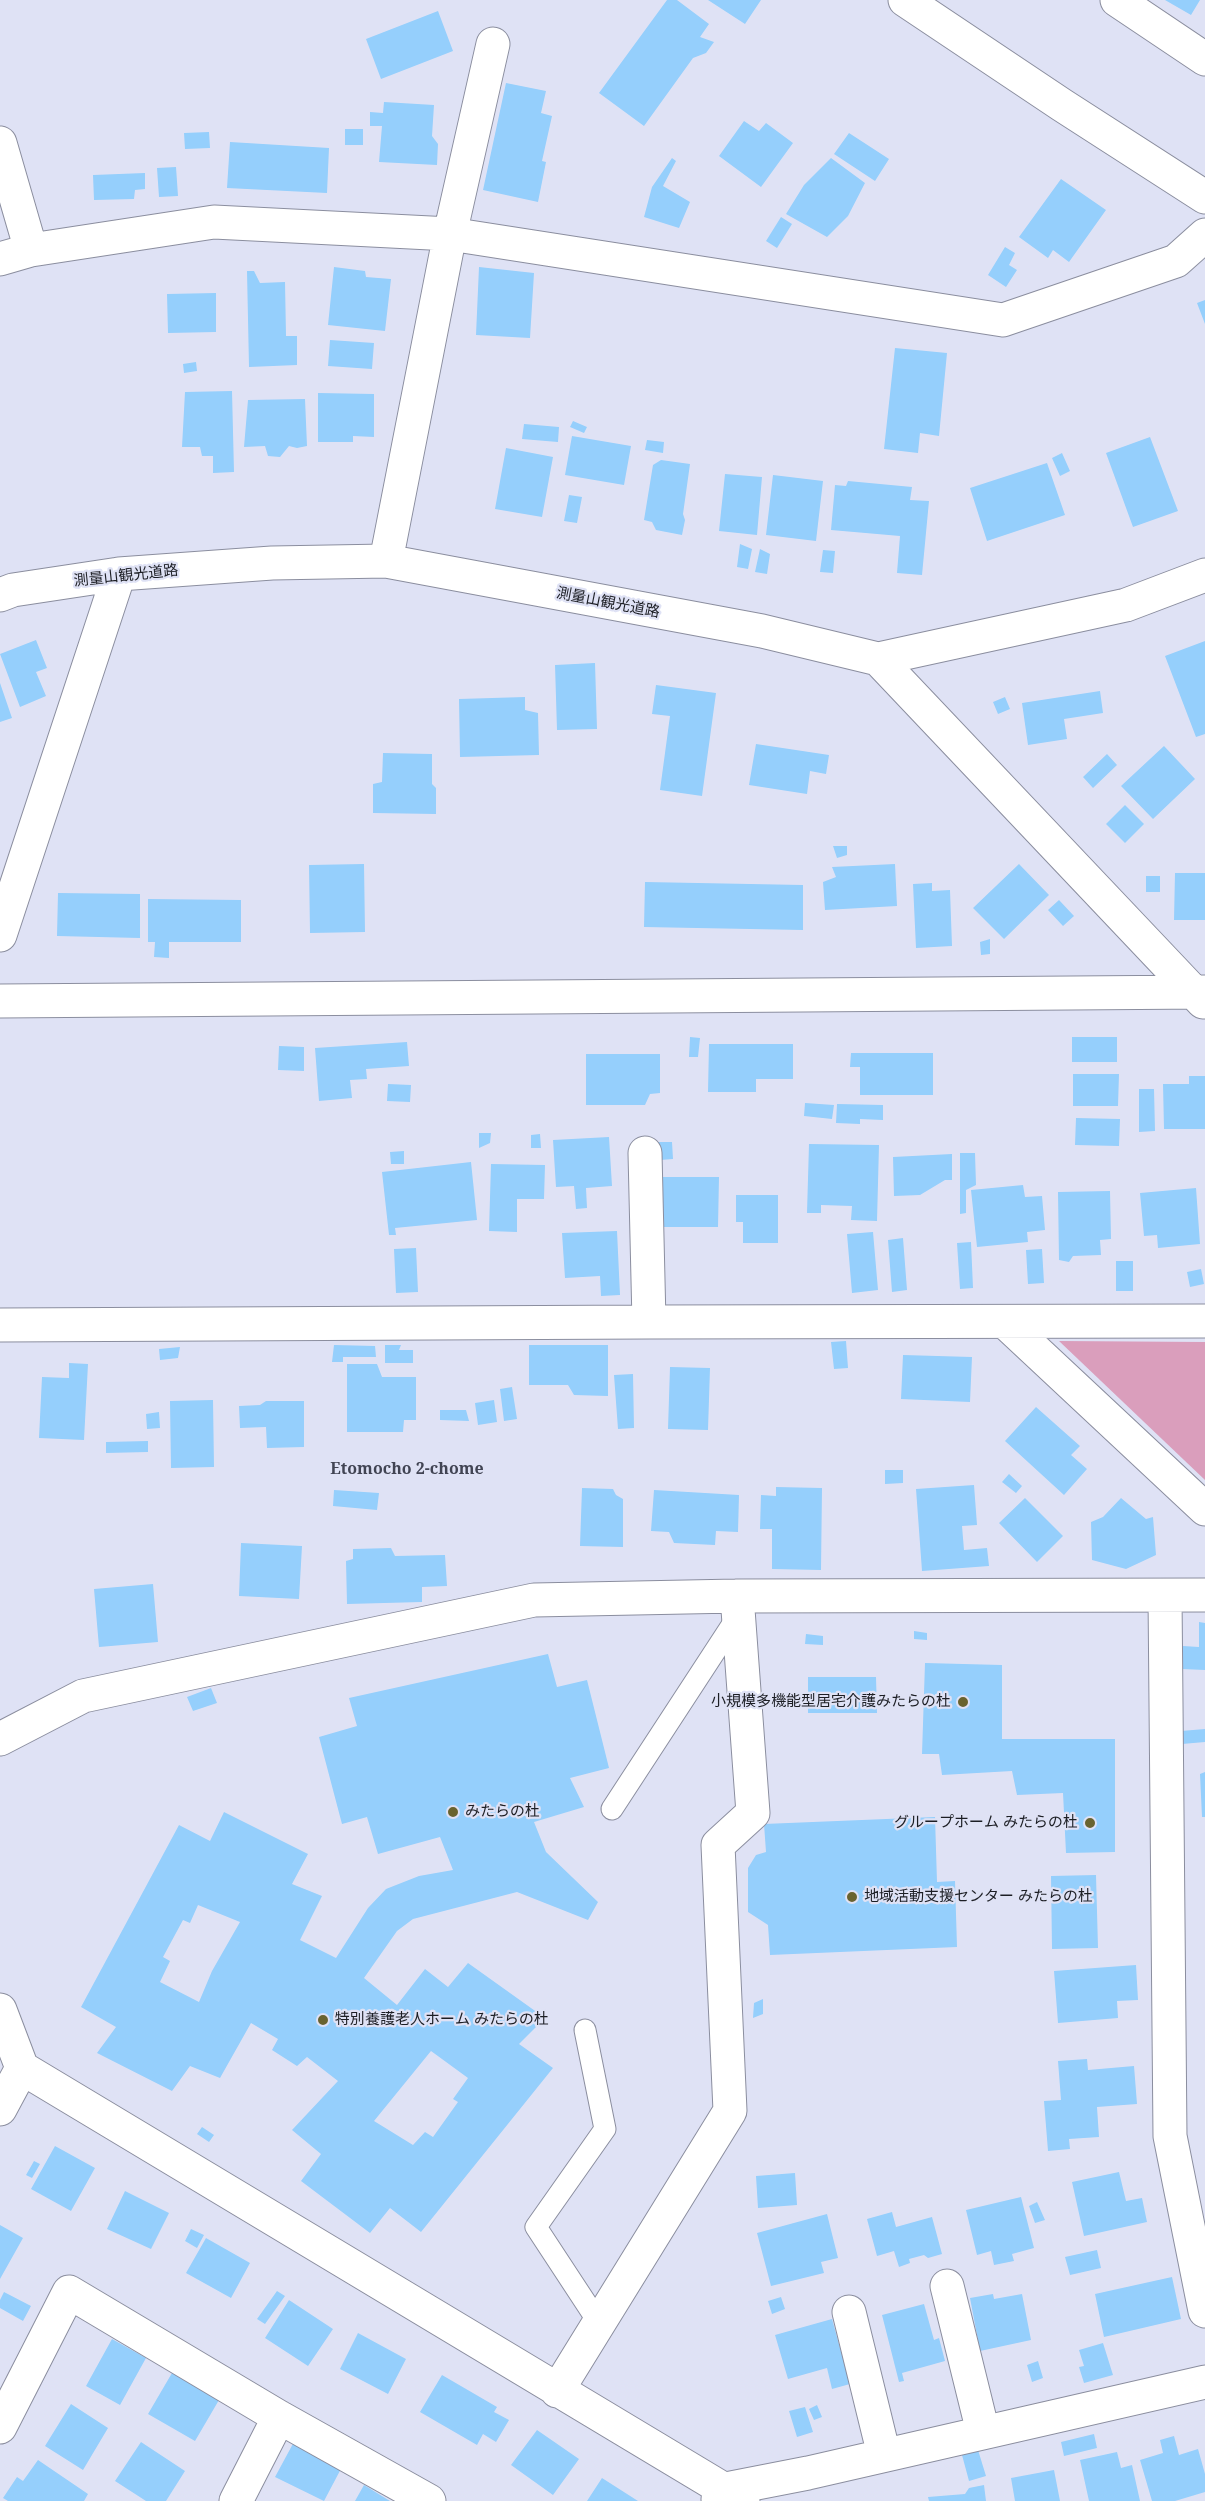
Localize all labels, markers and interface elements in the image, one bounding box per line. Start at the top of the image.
street label: 測量山観光道路 [73,562,179,590]
street label: 測量山観光道路 [555,584,661,622]
district label: Etomocho 2-chome [330,1459,484,1479]
place label: 小規模多機能型居宅介護みたらの杜 [711,1693,951,1711]
marker: 小規模多機能型居宅介護みたらの杜 [956,1695,970,1709]
place label: みたらの杜 [465,1803,540,1821]
marker: みたらの杜 [446,1805,460,1819]
place label: グループホーム みたらの杜 [894,1814,1078,1832]
marker: グループホーム みたらの杜 [1083,1816,1097,1830]
place label: 地域活動支援センター みたらの杜 [864,1888,1093,1906]
marker: 地域活動支援センター みたらの杜 [845,1890,859,1904]
place label: 特別養護老人ホーム みたらの杜 [335,2011,549,2029]
marker: 特別養護老人ホーム みたらの杜 [316,2013,330,2027]

